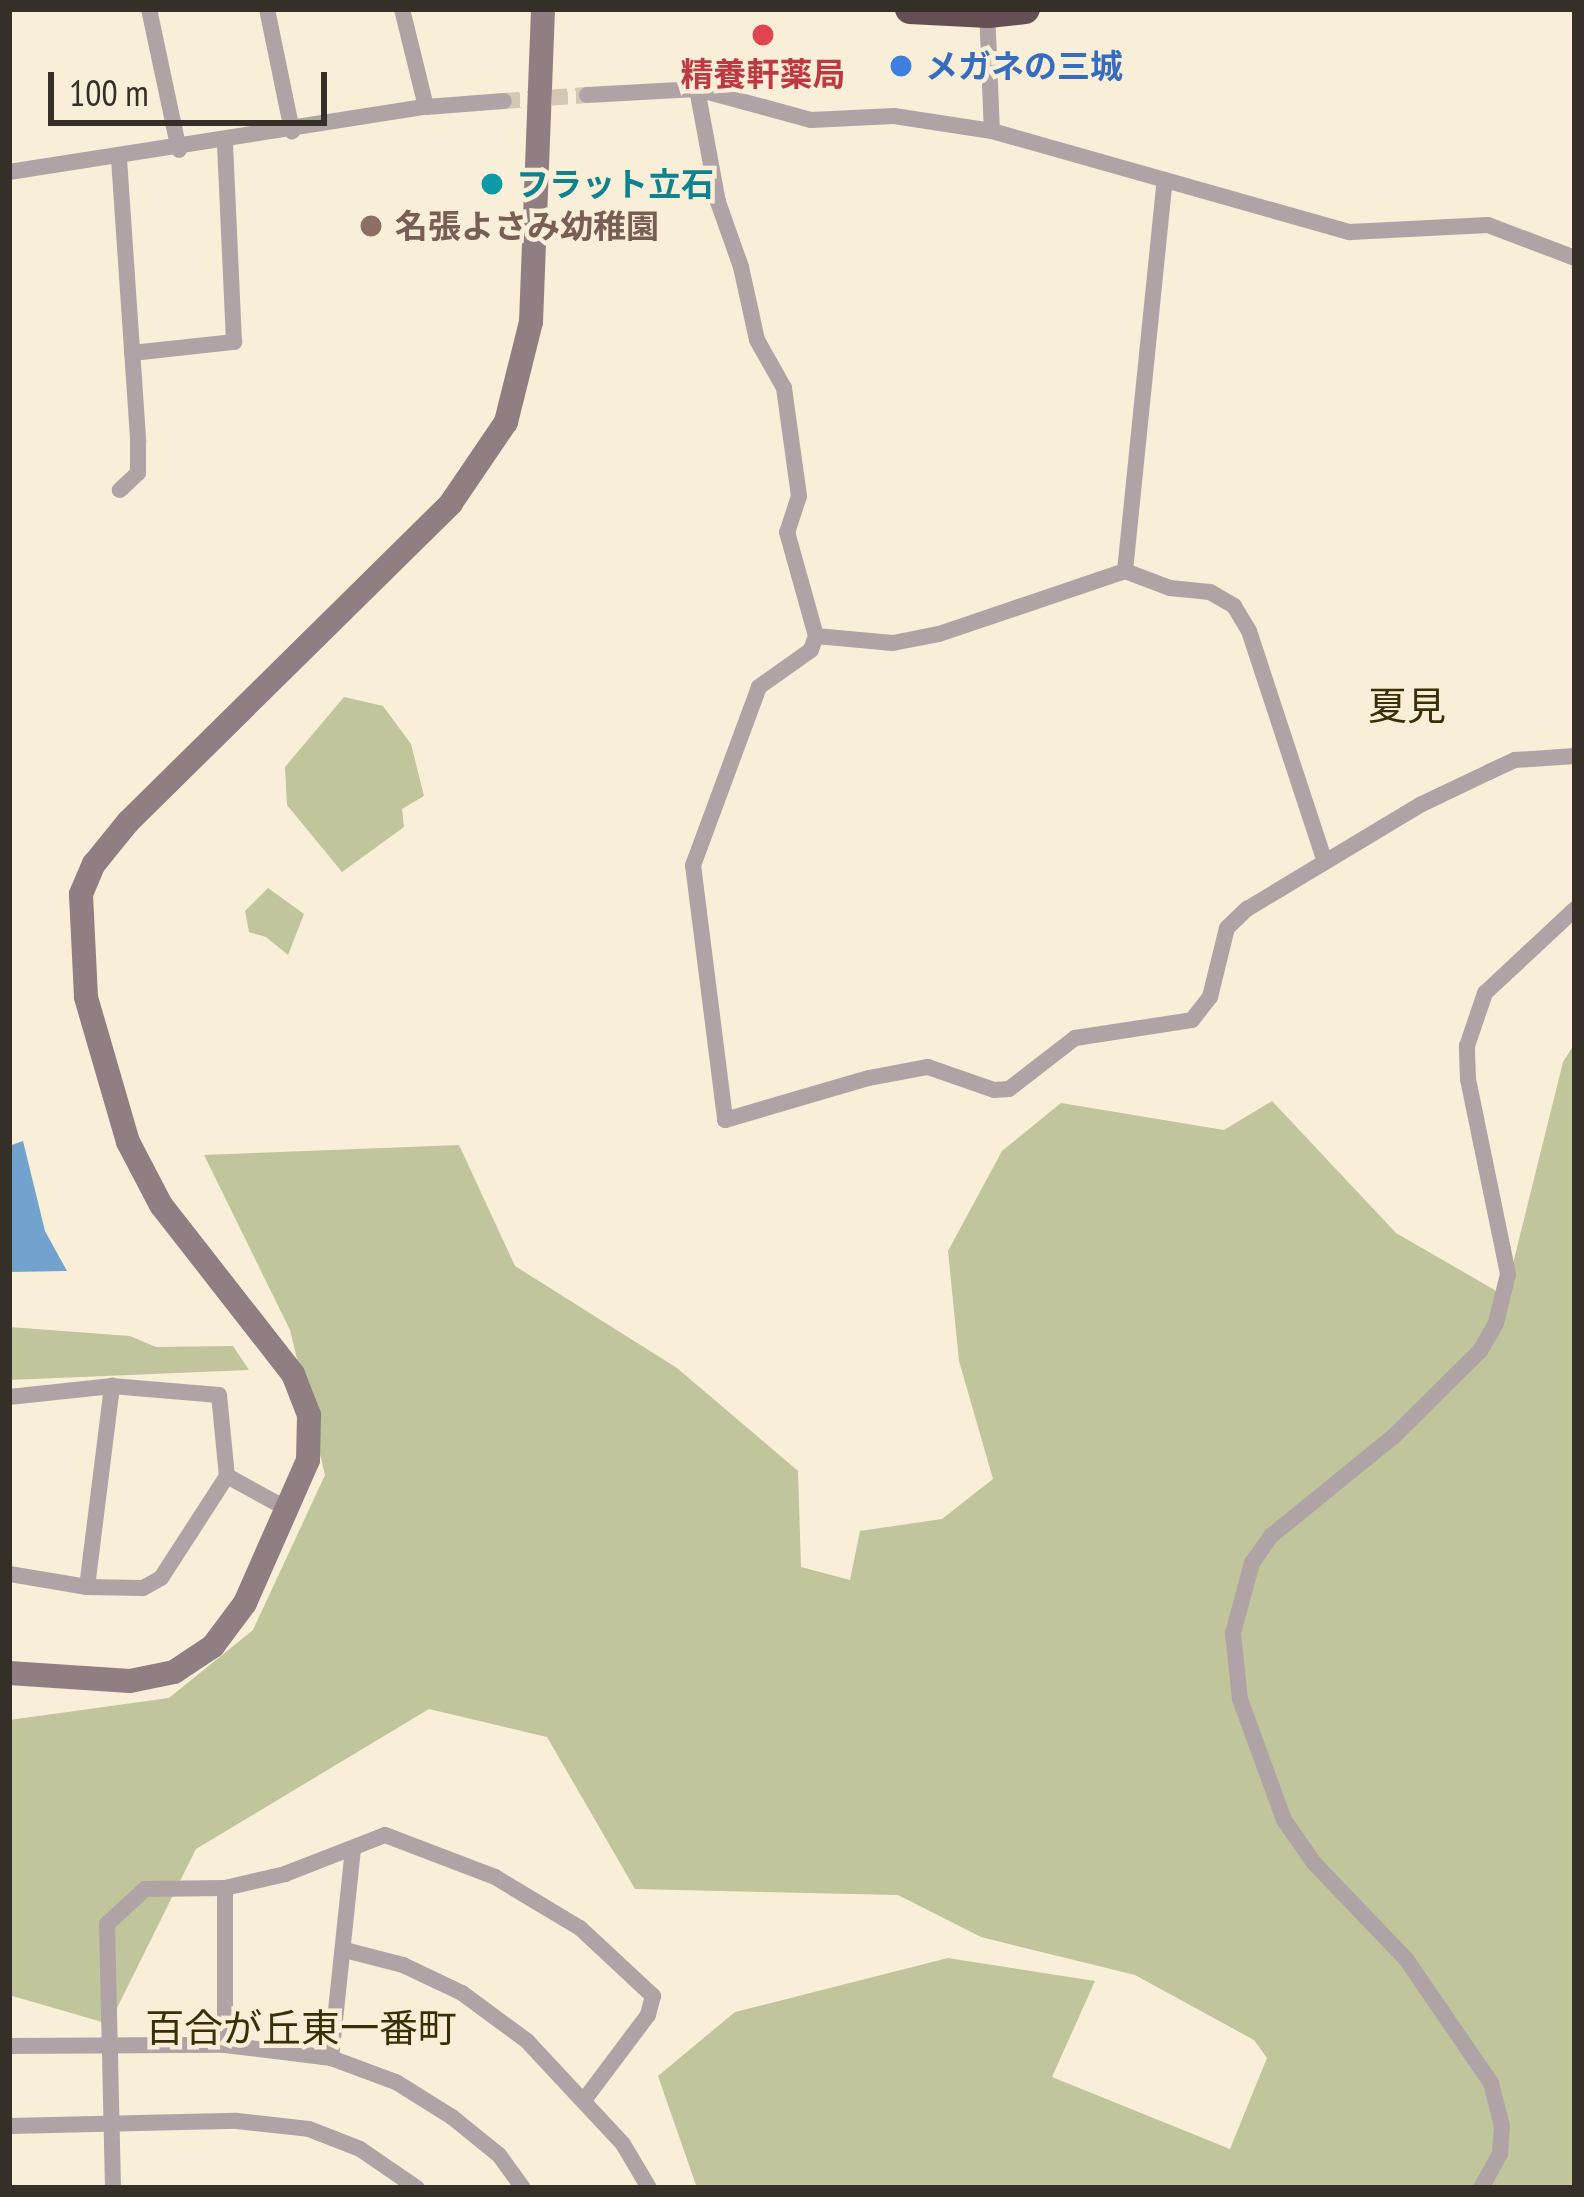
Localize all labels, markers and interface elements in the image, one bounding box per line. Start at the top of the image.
marker: 精養軒薬局 [750,22,776,48]
place label: メガネの三城 [925,46,1123,86]
scale bar [54,48,333,122]
marker: メガネの三城 [888,53,914,79]
place label: 精養軒薬局 [681,54,845,94]
text: 100 m [69,69,149,116]
place label: フラット立石 [516,164,714,204]
marker: フラット立石 [479,171,505,197]
place label: 名張よさみ幼稚園 [395,206,659,246]
marker: 名張よさみ幼稚園 [358,213,384,239]
district label: 夏見 [1368,683,1446,729]
district label: 百合が丘東一番町 [145,2005,457,2051]

